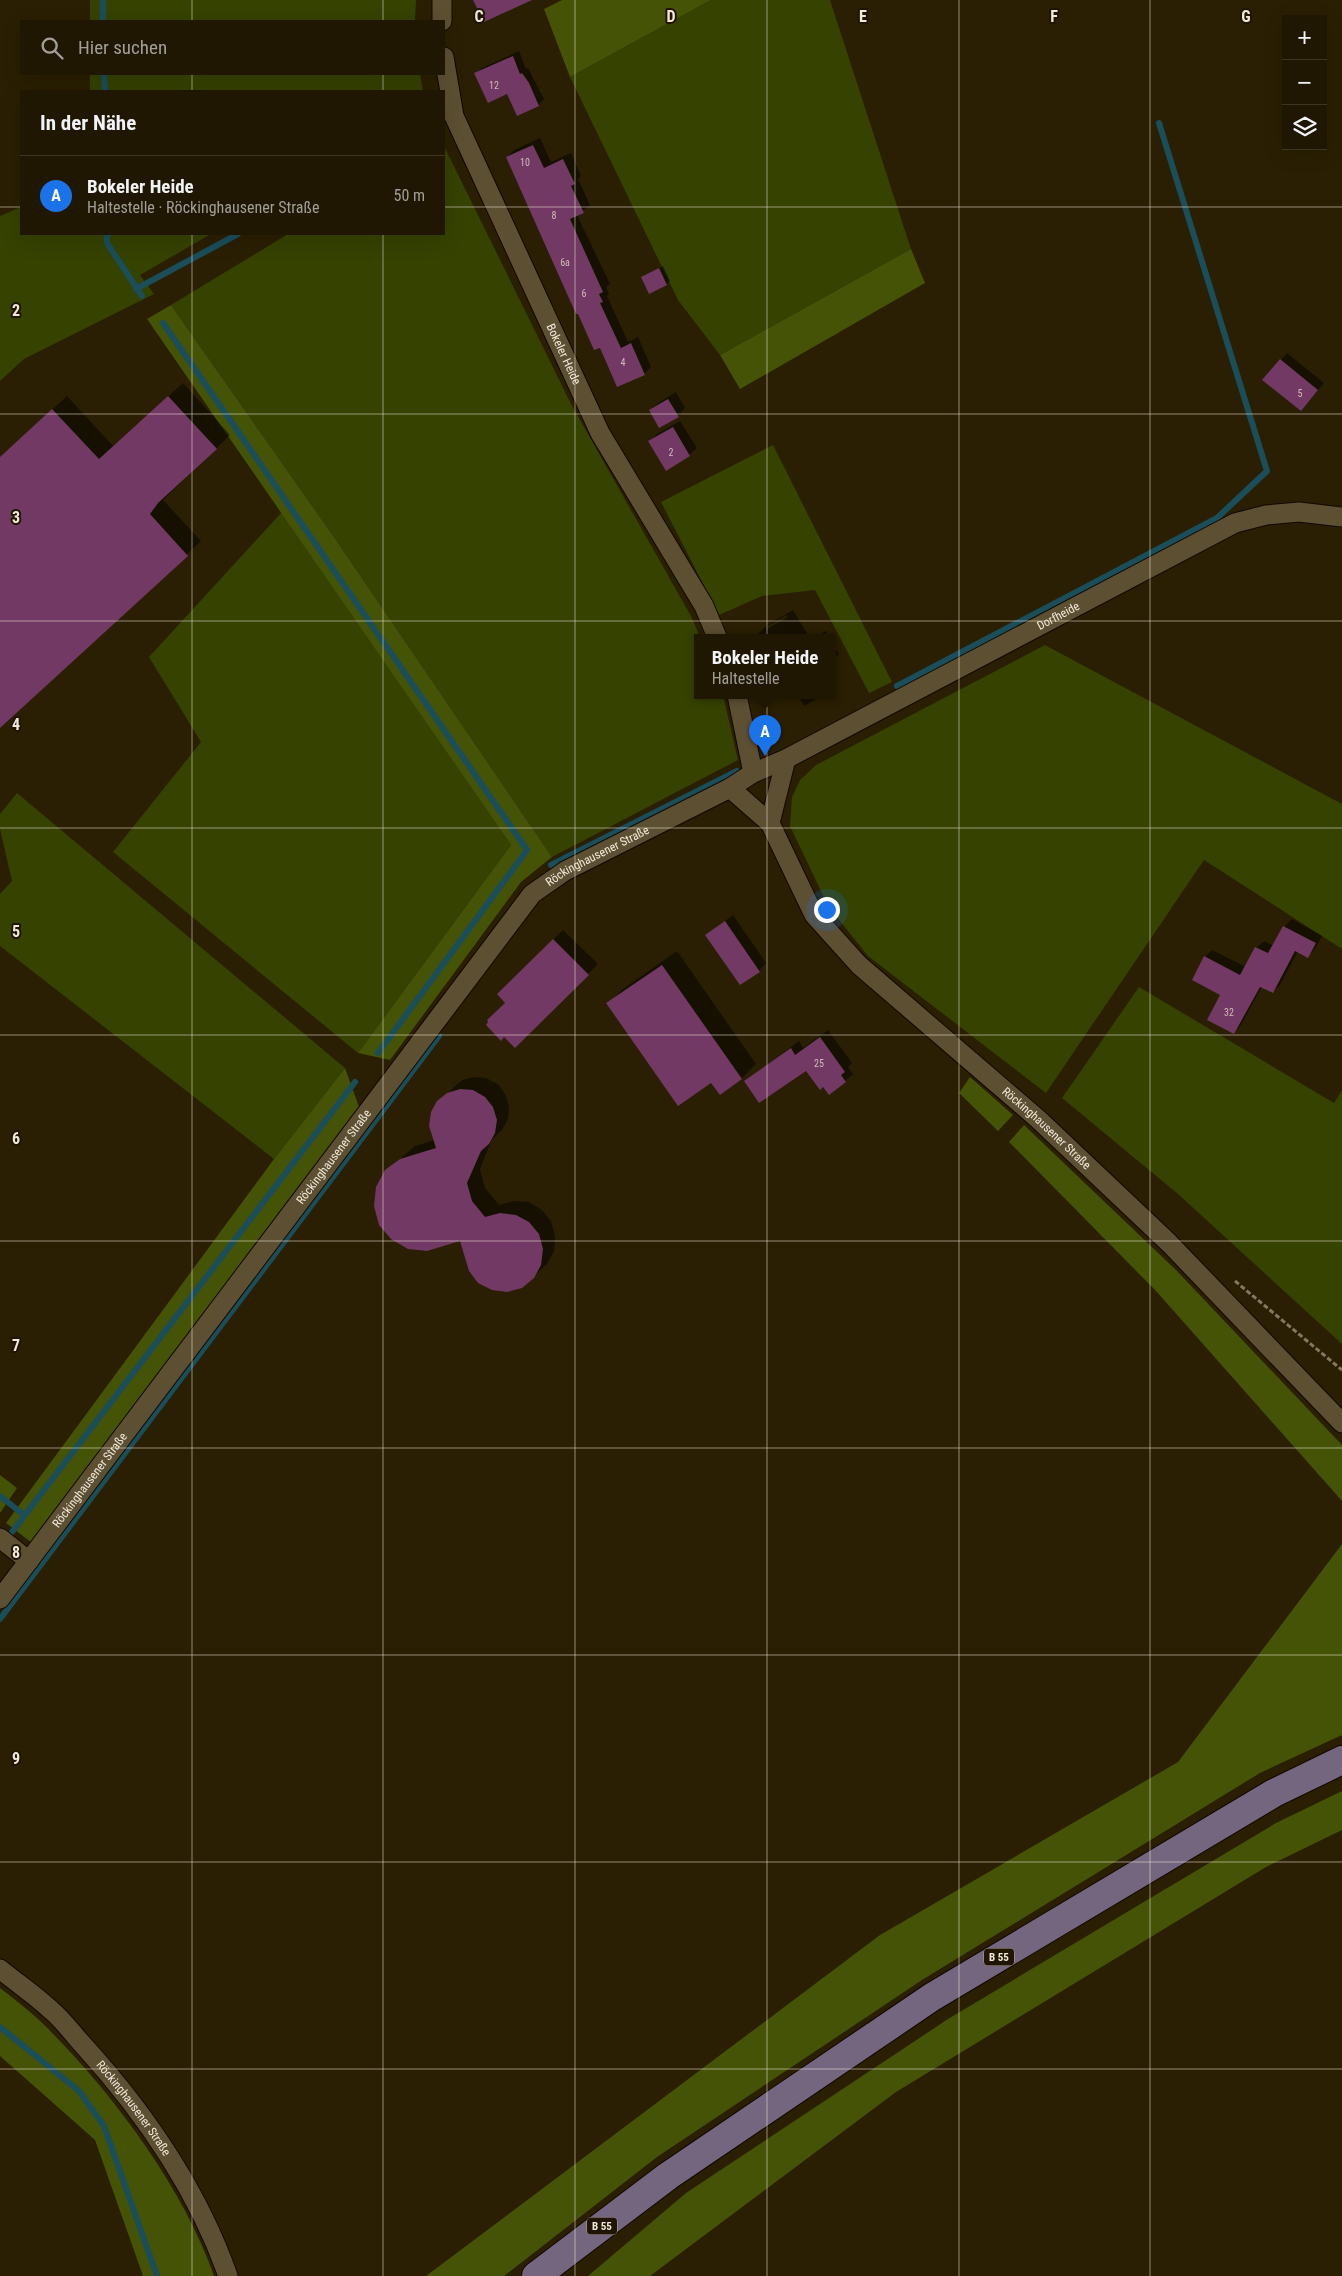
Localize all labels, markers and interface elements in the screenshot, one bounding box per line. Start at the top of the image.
text: C [474,7,484,26]
text: D [666,7,676,26]
text: E [859,7,867,26]
text: F [1050,7,1058,26]
text: G [1241,7,1251,26]
map controls [1282,15,1327,150]
button: + [1282,15,1327,60]
search box [20,20,445,75]
icon: search [38,34,66,62]
text: Hier suchen [78,36,167,59]
button: − [1282,60,1327,105]
house number: 12 [489,80,499,91]
button: layers [1282,105,1327,150]
text: In der Nähe [40,111,136,135]
house number: 10 [520,157,530,168]
text: Bokeler Heide [87,175,194,198]
text: A [51,186,61,205]
text: 50 m [393,186,425,205]
text: Haltestelle · Röckinghausener Straße [87,198,319,217]
house number: 8 [552,210,557,221]
house number: 6a [560,257,570,268]
house number: 6 [582,288,587,299]
text: 2 [12,301,20,320]
street label: Bokeler Heide [544,321,584,387]
house number: 4 [621,357,626,368]
house number: 5 [1298,388,1303,399]
house number: 2 [669,447,674,458]
text: 3 [12,508,20,527]
street label: Dorfheide [1035,599,1082,633]
popup [694,634,836,699]
text: Bokeler Heide [712,646,818,669]
text: Haltestelle [712,669,780,688]
text: 4 [12,715,20,734]
pin: A [749,715,781,756]
street label: Röckinghausener Straße [543,823,652,889]
your location [814,897,840,923]
text: 5 [12,922,20,941]
house number: 32 [1224,1007,1234,1018]
house number: 25 [814,1058,824,1069]
street label: Röckinghausener Straße [999,1084,1094,1172]
street label: Röckinghausener Straße [293,1106,374,1207]
text: 6 [12,1129,20,1148]
text: 7 [12,1336,20,1355]
street label: Röckinghausener Straße [50,1430,130,1530]
text: 8 [12,1543,20,1562]
text: 9 [12,1749,20,1768]
road number: B 55 [984,1948,1014,1965]
street label: Röckinghausener Straße [93,2058,174,2159]
road number: B 55 [587,2218,617,2234]

